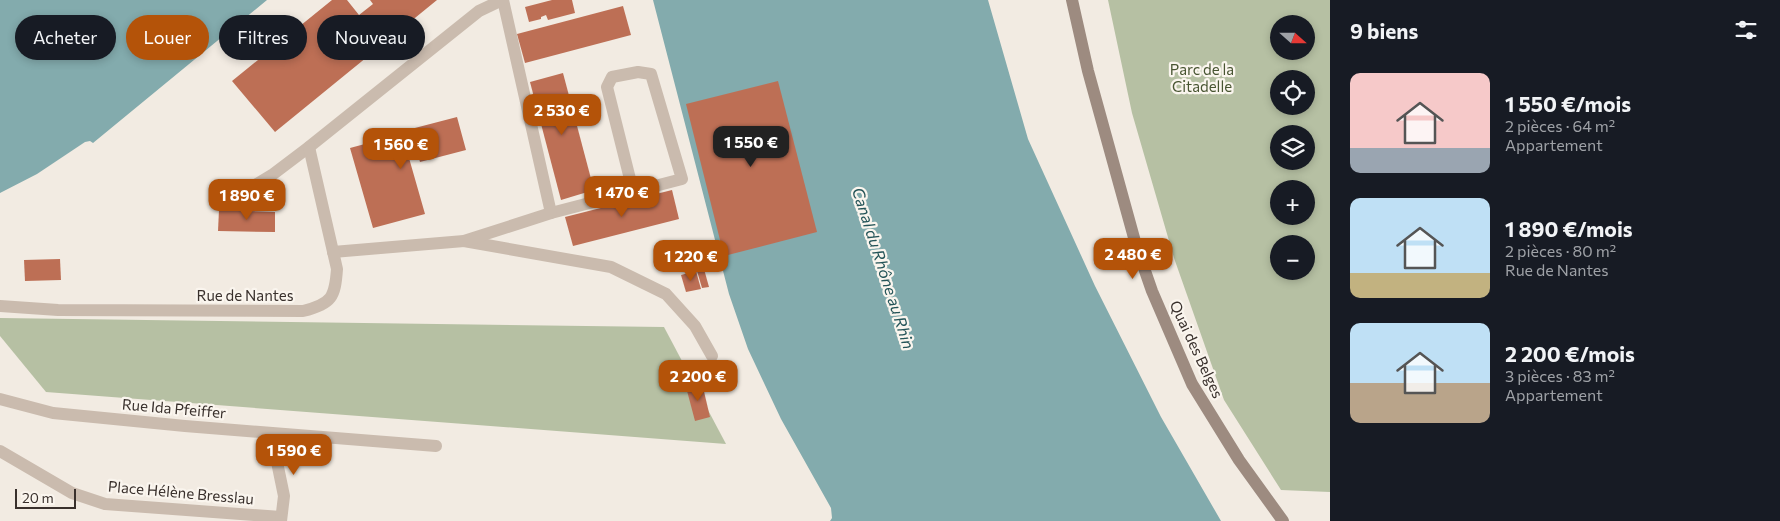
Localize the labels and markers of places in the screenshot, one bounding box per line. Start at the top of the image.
pin: 2 530 € [516,94,608,136]
pin: 1 550 € [705,126,797,168]
pin: 1 560 € [355,128,447,170]
pin: 1 470 € [576,176,668,218]
pin: 1 890 € [201,178,293,221]
pin: 2 480 € [1087,238,1179,280]
pin: 1 220 € [645,240,737,282]
pin: 2 200 € [652,360,744,402]
pin: 1 590 € [248,434,340,476]

